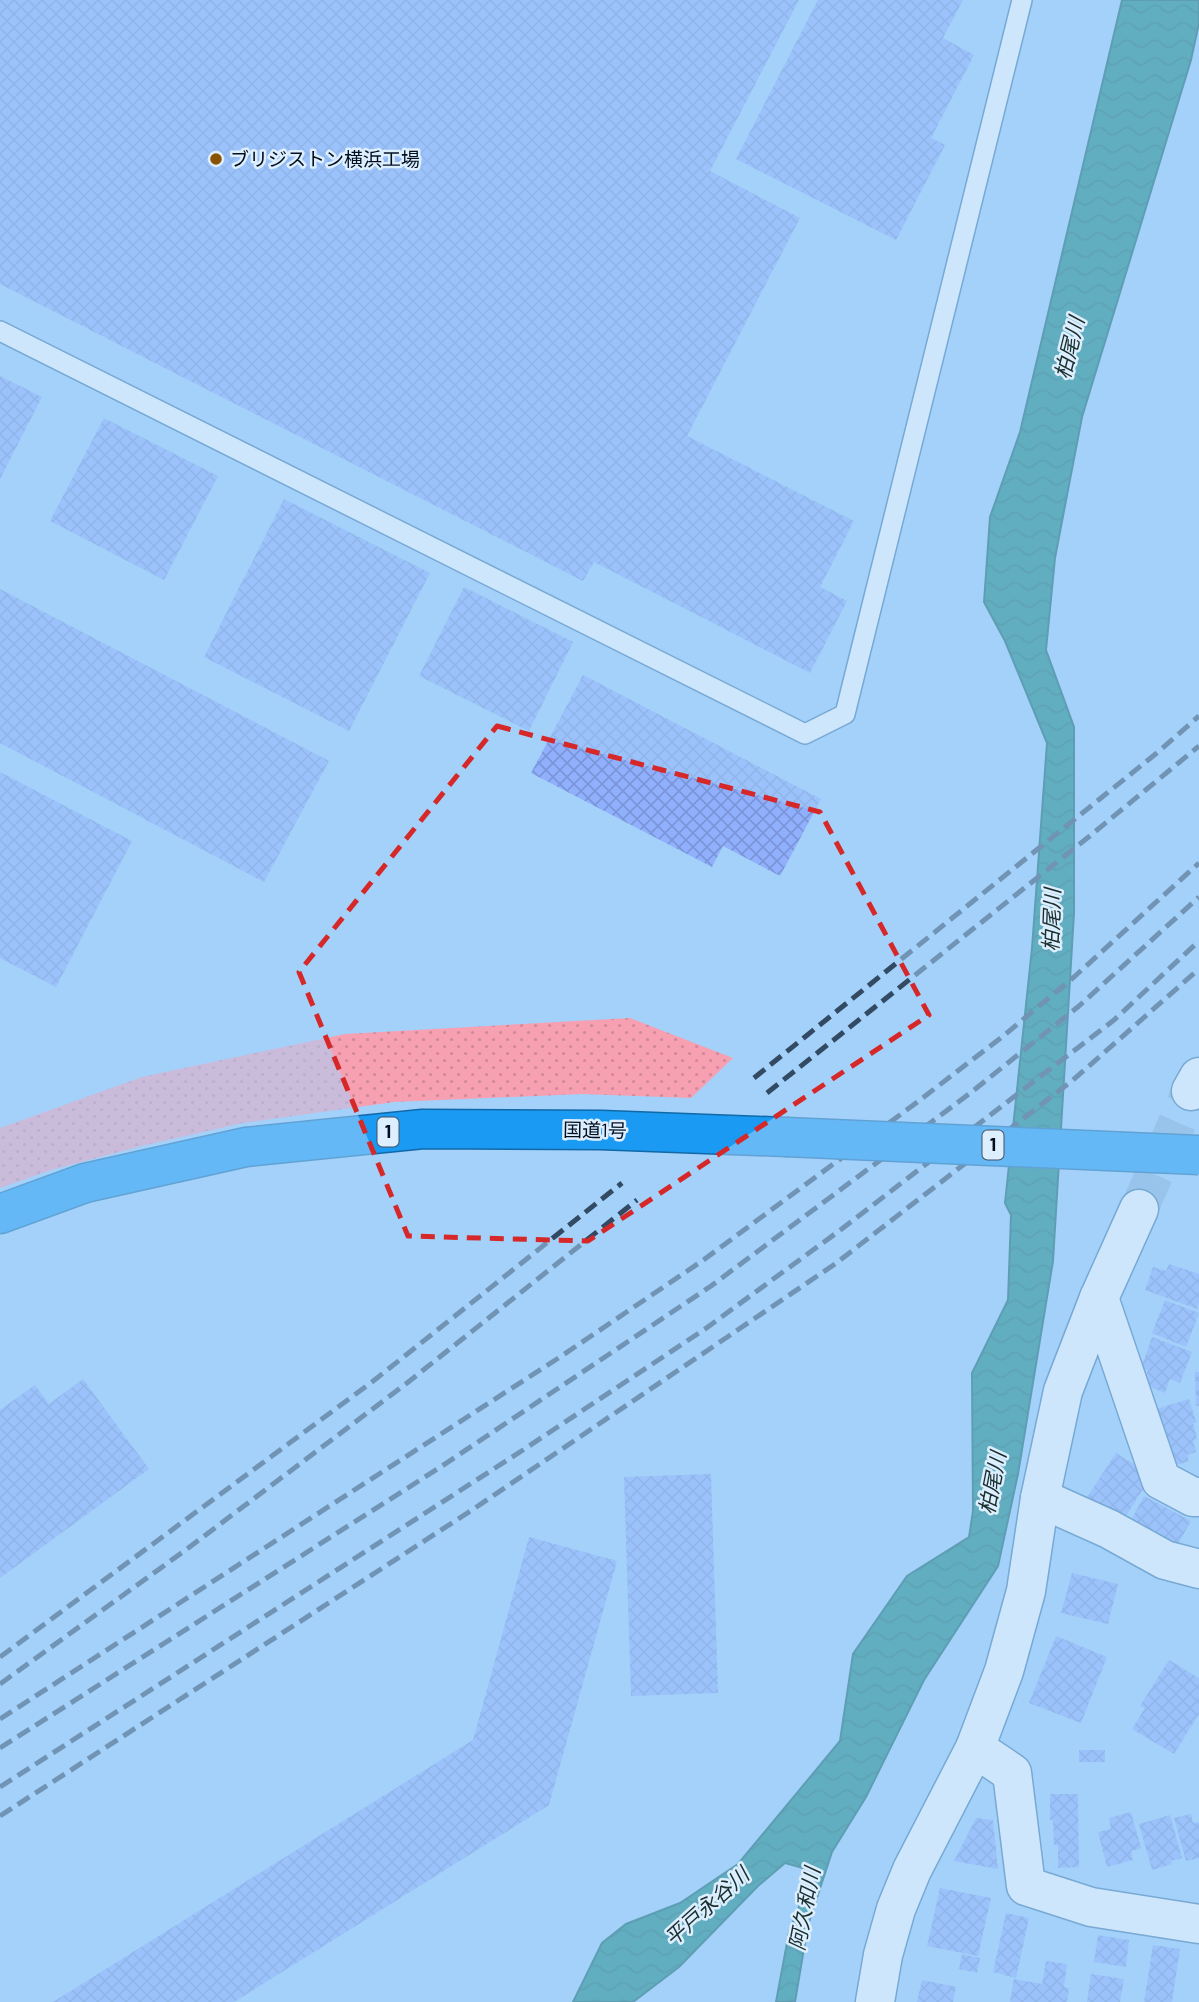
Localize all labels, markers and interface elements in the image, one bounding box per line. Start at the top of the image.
place label: ブリジストン横浜工場 [230,147,420,170]
marker: ブリジストン横浜工場 [208,151,224,167]
water label: 柏尾川 [1049,312,1089,381]
water label: 柏尾川 [1037,886,1064,952]
street label: 国道1号 [563,1117,627,1142]
road number: 1 [378,1118,398,1147]
road number: 1 [982,1130,1004,1160]
water label: 柏尾川 [973,1447,1010,1516]
water label: 平戸永谷川 [659,1860,755,1950]
water label: 阿久和川 [783,1863,824,1952]

